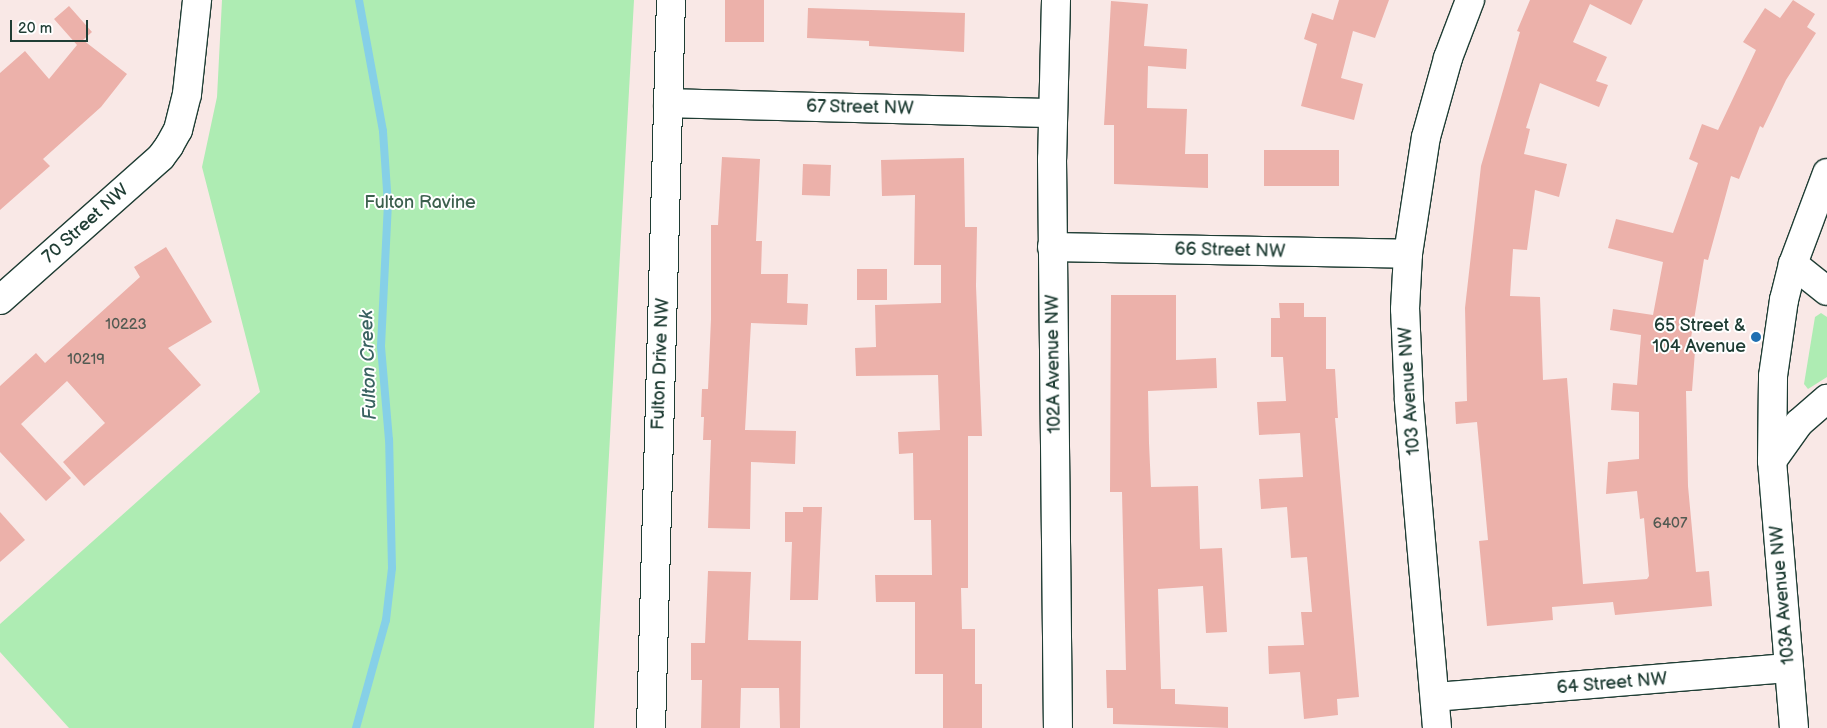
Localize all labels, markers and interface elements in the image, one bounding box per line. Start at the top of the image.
scale bar [12,10,90,42]
text: 20 m [18,19,52,38]
street label: 67 Street NW [805,96,915,120]
street label: 70 Street NW [38,180,134,268]
park label: Fulton Ravine [364,192,476,214]
street label: 66 Street NW [1174,239,1286,263]
street label: 102A Avenue NW [1042,294,1066,434]
street label: Fulton Drive NW [648,298,674,430]
water label: Fulton Creek [356,310,382,420]
house number: 10223 [105,316,147,334]
place label: 65 Street & 104 Avenue [1652,316,1746,358]
street label: 103 Avenue NW [1395,326,1425,456]
marker: 65 Street & 104 Avenue [1750,331,1762,343]
house number: 10219 [67,351,105,369]
house number: 6407 [1653,515,1687,533]
street label: 103A Avenue NW [1766,524,1800,666]
street label: 64 Street NW [1556,668,1668,700]

